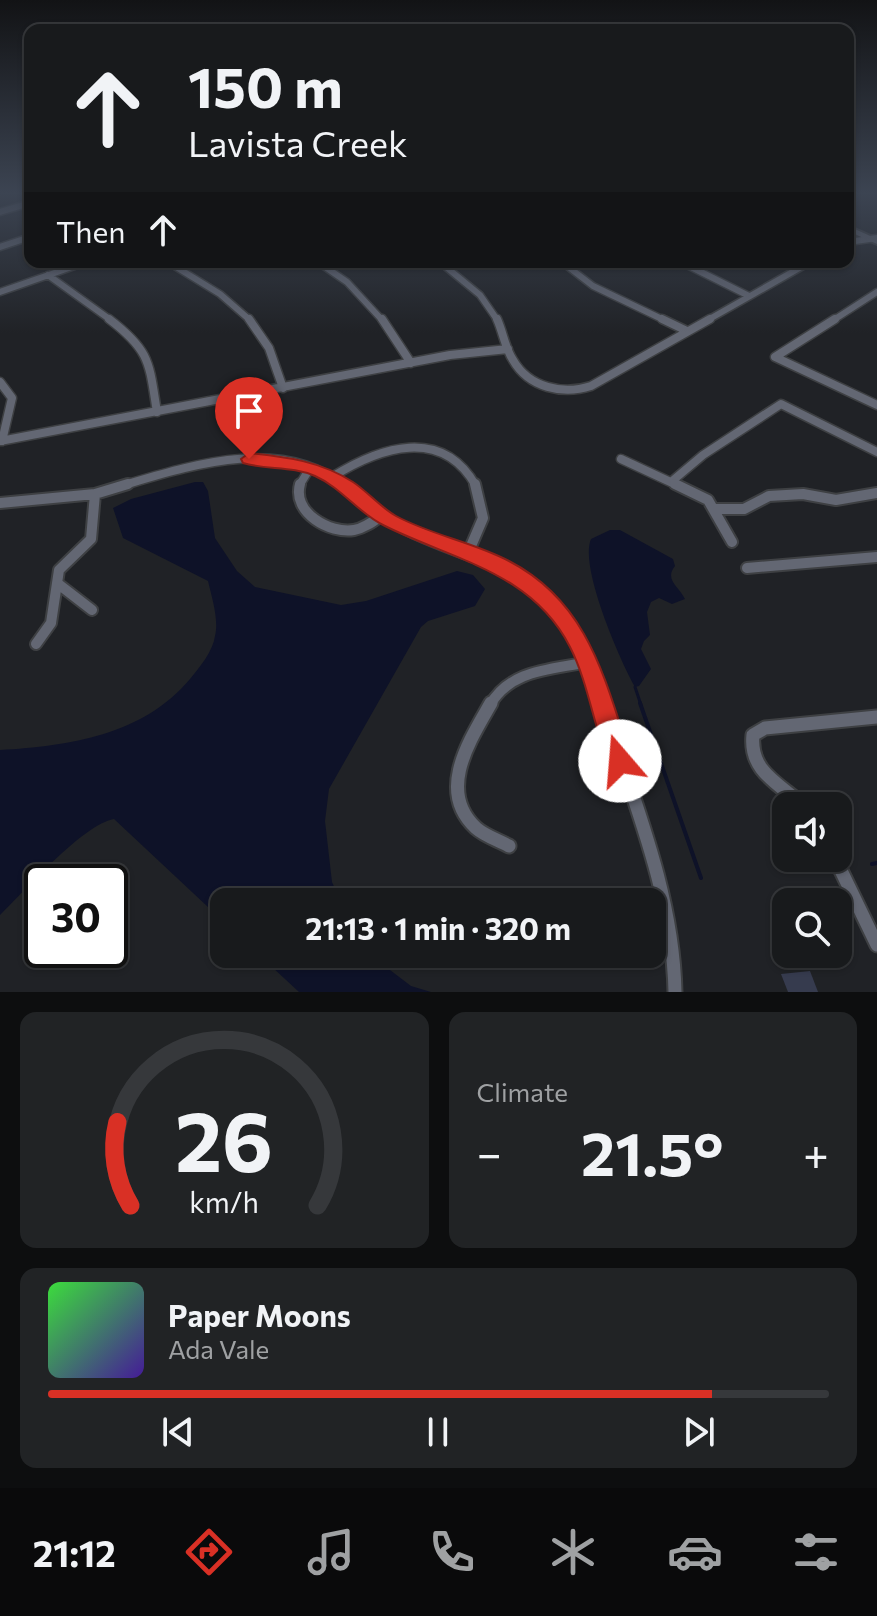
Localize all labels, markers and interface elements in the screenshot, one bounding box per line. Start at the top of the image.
text: 150 m [188,51,343,120]
icon: ahead [56,56,160,160]
text: Lavista Creek [188,120,407,164]
icon: ahead [141,208,185,252]
text: Then [56,212,125,249]
pin [215,377,283,459]
icon: arrive [227,389,271,433]
position arrow [578,719,662,803]
map controls [772,792,852,968]
button: sound [772,792,852,872]
speed limit sign: 30 [24,864,128,968]
button: search [772,888,852,968]
text: 21:13 · 1 min · 320 m [305,909,571,946]
text: Climate [477,1076,568,1107]
text: 26 [175,1087,273,1189]
text: 21.5° [581,1115,724,1188]
text: − [477,1125,502,1179]
text: + [803,1125,829,1179]
text: km/h [189,1184,259,1219]
text: Paper Moons [168,1296,351,1333]
text: Ada Vale [168,1333,269,1364]
icon: previous [156,1410,200,1454]
icon: pause [416,1410,460,1454]
icon: next [677,1410,721,1454]
icon: directions [181,1524,237,1580]
icon: music [303,1524,359,1580]
icon: phone [424,1524,480,1580]
icon: climate [545,1524,601,1580]
icon: car [667,1524,723,1580]
icon: filters [788,1524,844,1580]
text: 21:12 [33,1530,116,1574]

